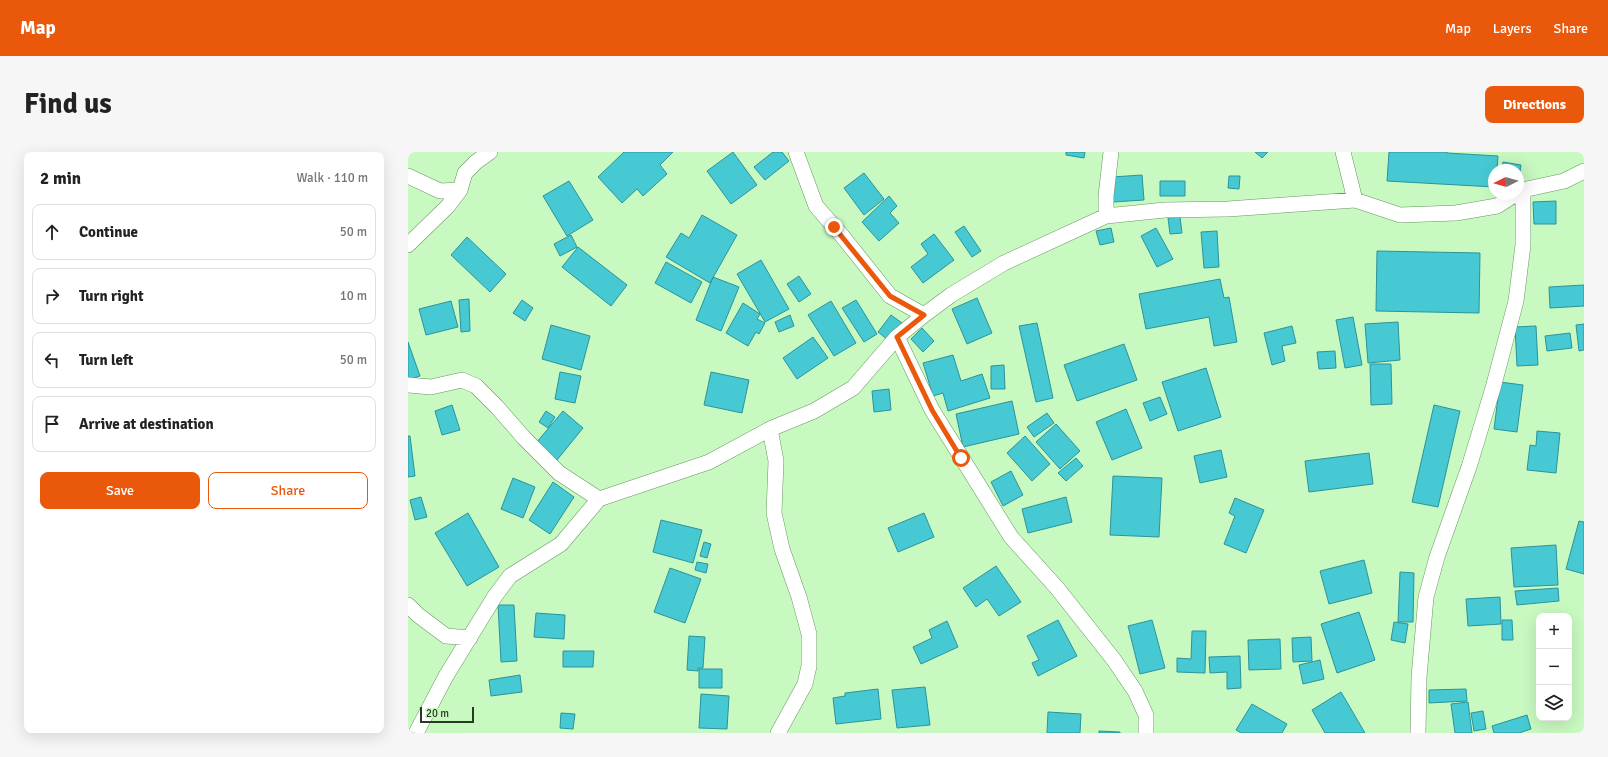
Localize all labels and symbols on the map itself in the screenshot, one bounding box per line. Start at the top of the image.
north arrow [1488,164,1524,200]
route end [825,218,843,236]
route start [952,449,970,467]
scale bar [420,705,474,724]

